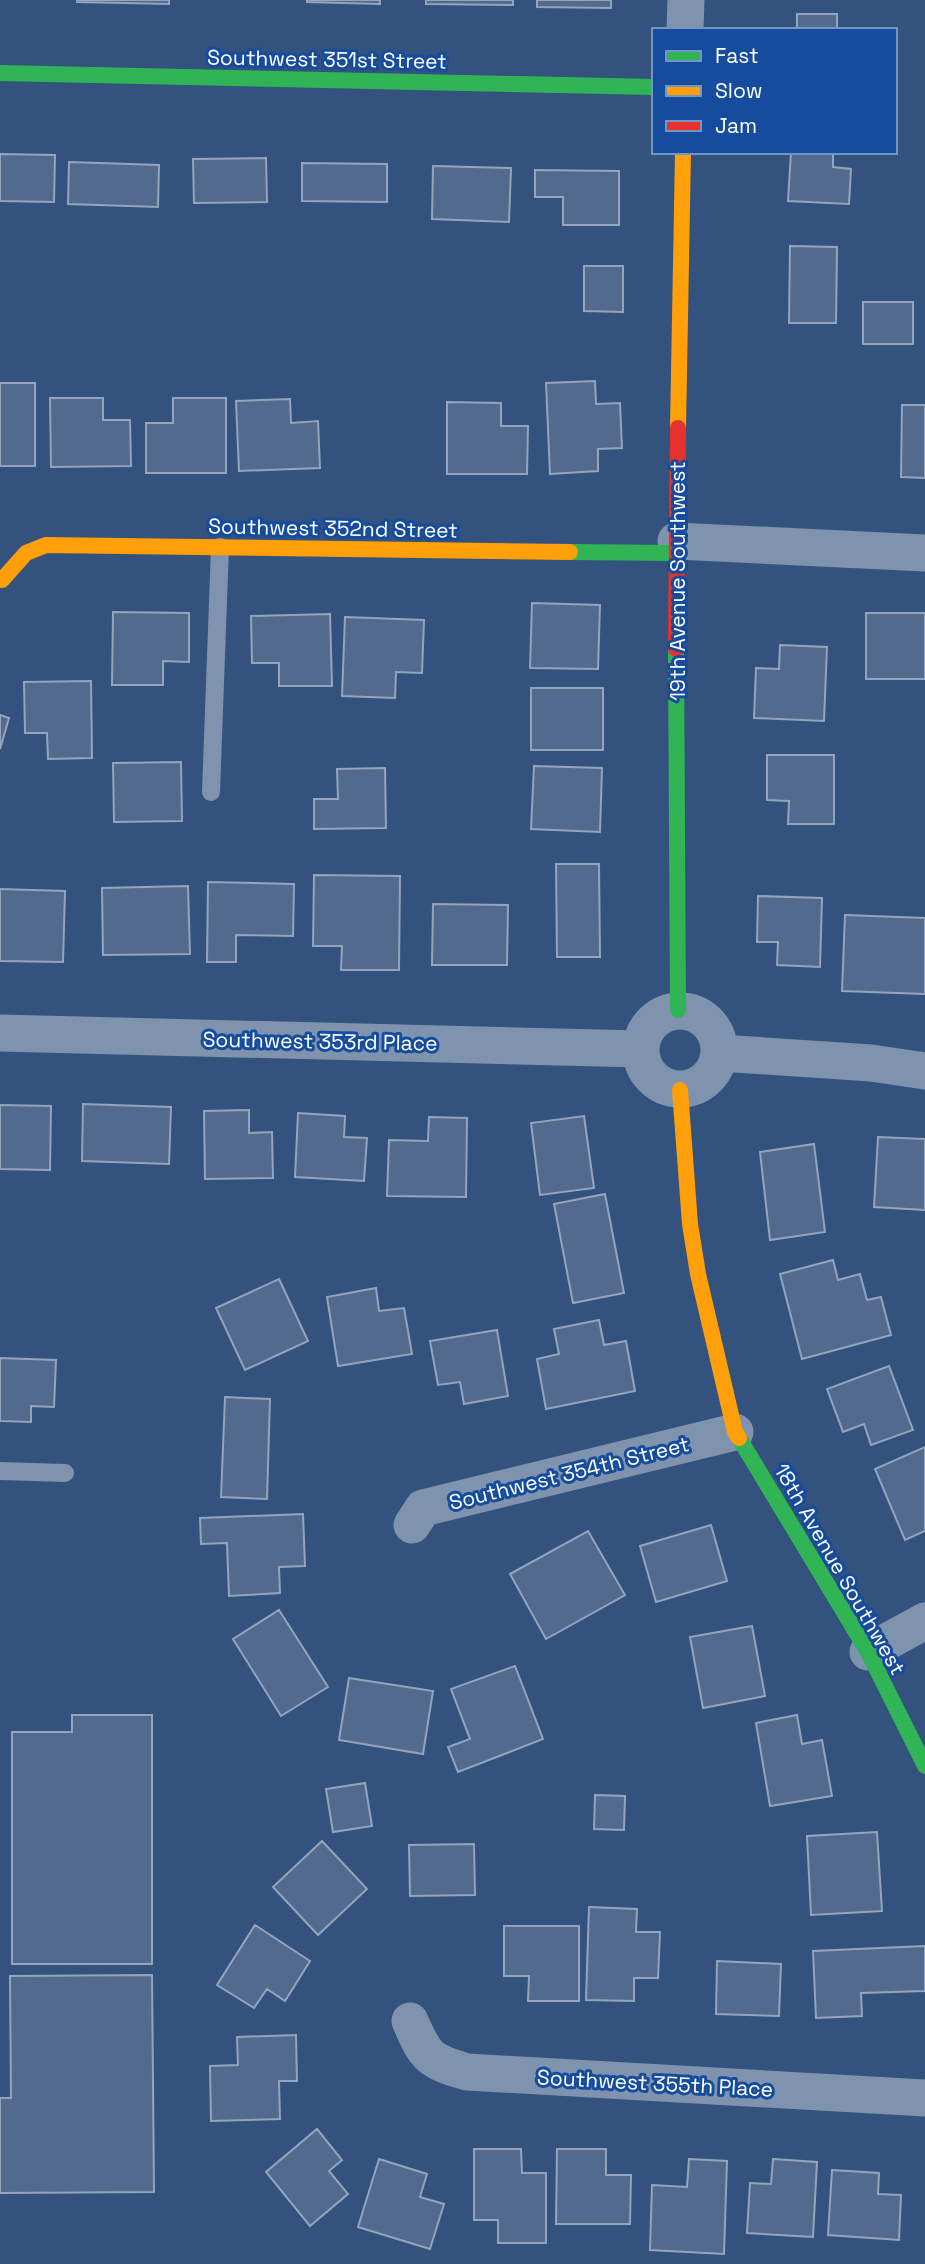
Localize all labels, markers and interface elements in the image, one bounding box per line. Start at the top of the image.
legend [652,28,897,154]
text: Fast [715,42,759,69]
street label: Southwest 351st Street [207,43,447,75]
text: Slow [715,77,763,104]
text: Jam [715,112,757,139]
street label: 19th Avenue Southwest [664,461,691,701]
street label: Southwest 352nd Street [208,512,458,544]
street label: Southwest 353rd Place [202,1025,438,1057]
street label: Southwest 354th Street [446,1430,692,1516]
street label: 18th Avenue Southwest [768,1458,912,1680]
street label: Southwest 355th Place [536,2063,774,2103]

